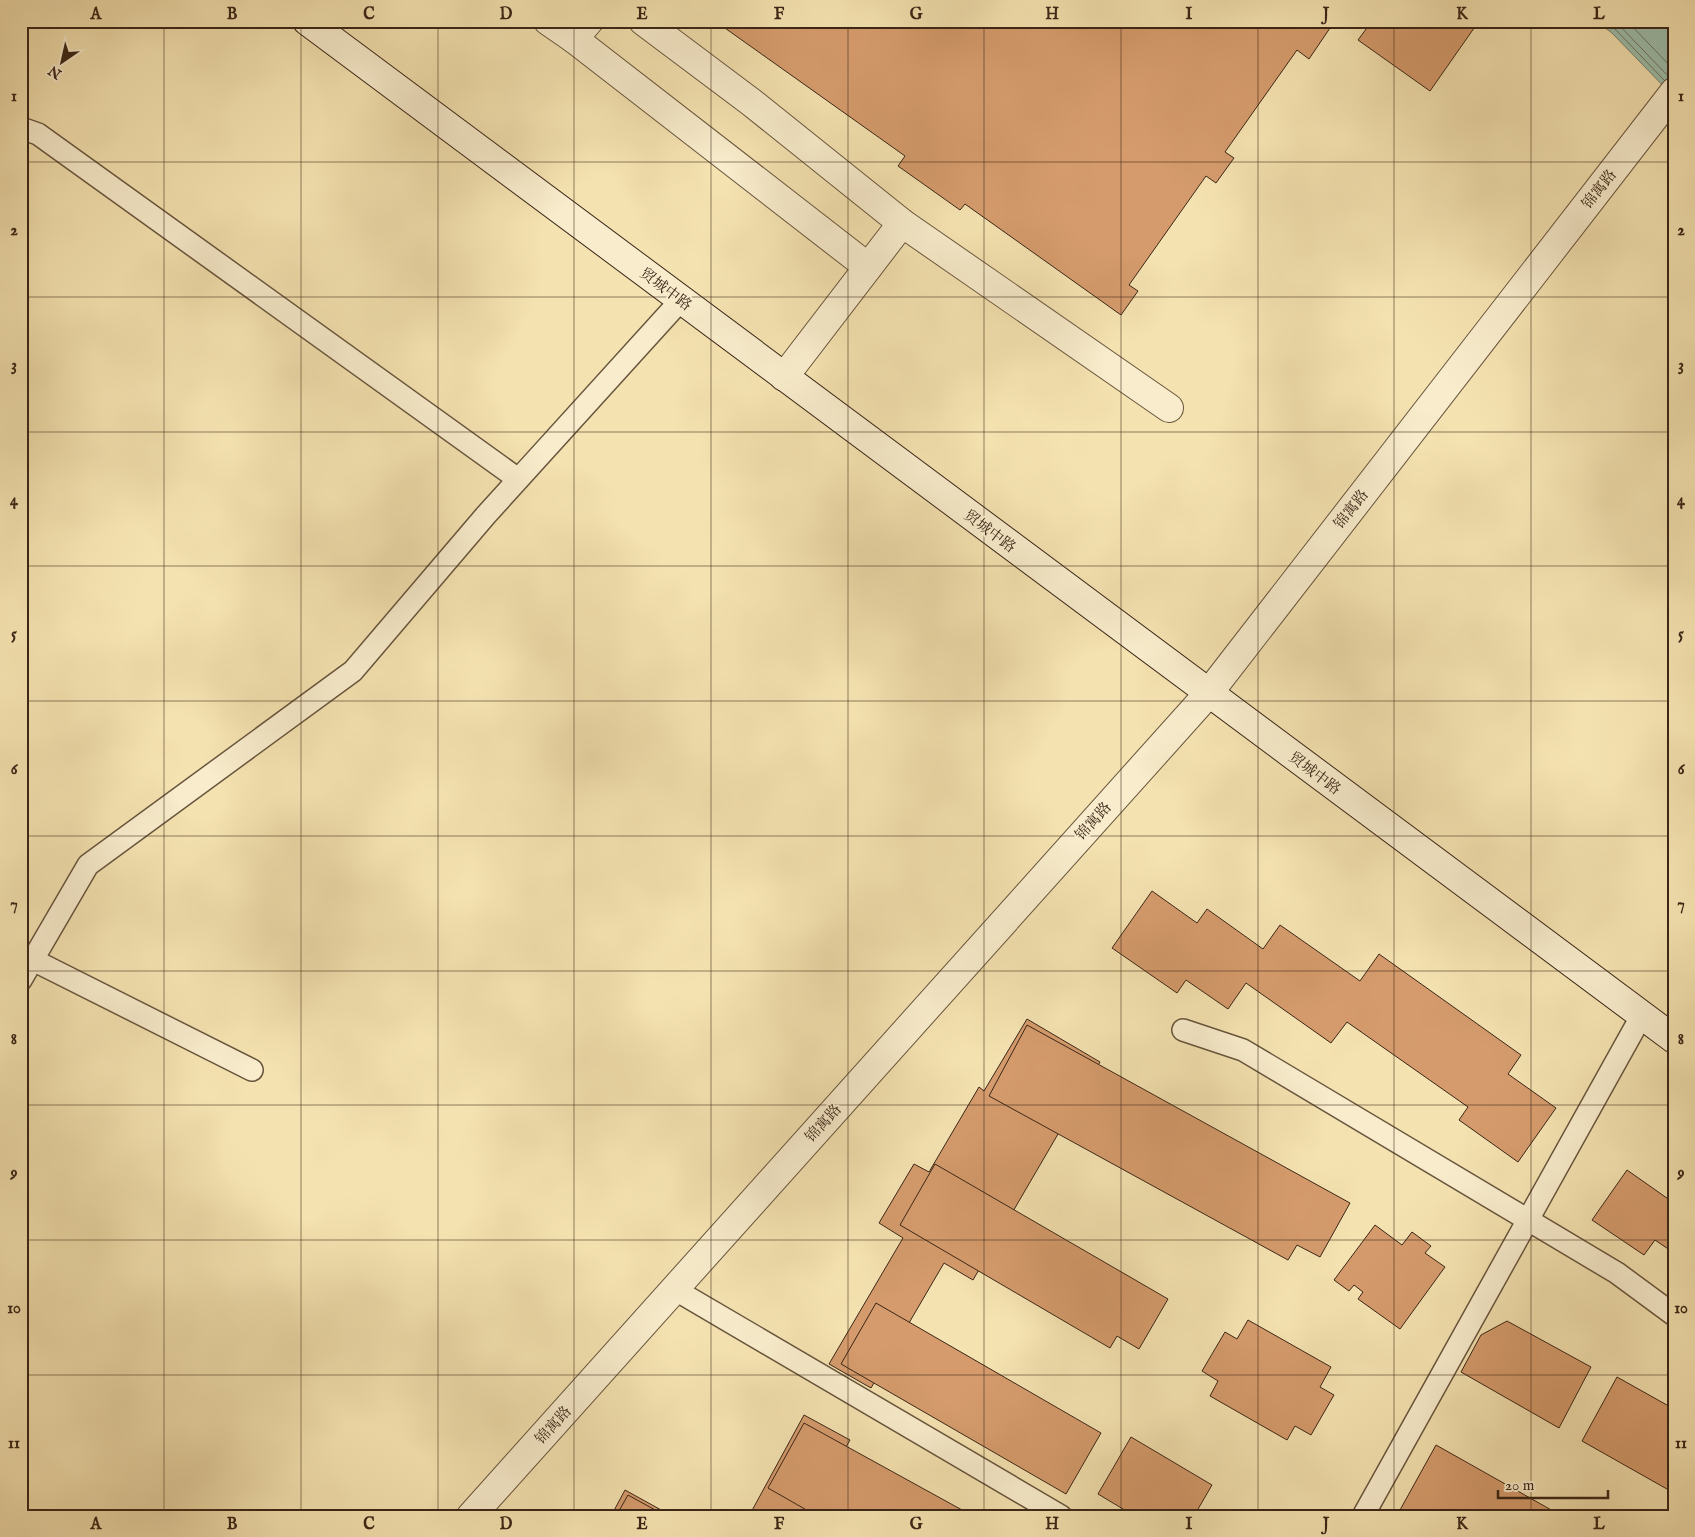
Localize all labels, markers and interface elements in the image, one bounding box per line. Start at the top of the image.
text: A [90,5,103,25]
text: B [227,5,238,25]
text: C [363,5,375,25]
text: D [500,5,513,25]
text: E [636,5,648,25]
text: F [774,5,785,25]
text: G [910,5,923,25]
text: H [1045,5,1059,25]
text: I [1186,5,1193,25]
text: J [1321,5,1330,25]
text: K [1456,5,1469,25]
text: L [1593,5,1605,25]
north arrow [38,38,88,88]
text: N [45,61,66,83]
text: 1 [11,87,17,107]
text: 1 [1678,87,1684,107]
street label: 锦寓路 [1578,166,1621,213]
text: 2 [10,221,18,241]
text: 2 [1677,221,1685,241]
street label: 贸城中路 [636,264,695,315]
text: 3 [11,356,17,376]
text: 3 [1678,356,1684,376]
street label: 锦寓路 [1330,486,1373,533]
text: 4 [10,491,19,511]
text: 4 [1677,491,1686,511]
street label: 贸城中路 [960,506,1019,557]
text: 5 [11,625,17,645]
text: 5 [1678,625,1684,645]
street label: 贸城中路 [1285,748,1344,799]
text: 6 [11,760,19,780]
text: 6 [1678,760,1686,780]
street label: 锦寓路 [1071,798,1115,844]
text: 7 [10,895,18,915]
text: 7 [1677,895,1685,915]
text: 8 [11,1030,17,1050]
text: 8 [1678,1030,1684,1050]
street label: 锦寓路 [801,1100,845,1146]
text: 9 [10,1164,18,1184]
text: 9 [1677,1164,1685,1184]
text: 10 [7,1299,21,1319]
text: 10 [1674,1299,1688,1319]
street label: 锦寓路 [531,1402,575,1448]
text: 11 [8,1434,20,1454]
text: 11 [1675,1434,1687,1454]
scale bar [1498,1467,1608,1499]
text: 20 m [1505,1476,1535,1495]
text: A [90,1515,103,1535]
text: B [227,1515,238,1535]
text: C [363,1515,375,1535]
text: D [500,1515,513,1535]
text: E [636,1515,648,1535]
text: F [774,1515,785,1535]
text: G [910,1515,923,1535]
text: H [1045,1515,1059,1535]
text: I [1186,1515,1193,1535]
text: J [1321,1515,1330,1535]
text: K [1456,1515,1469,1535]
text: L [1593,1515,1605,1535]

